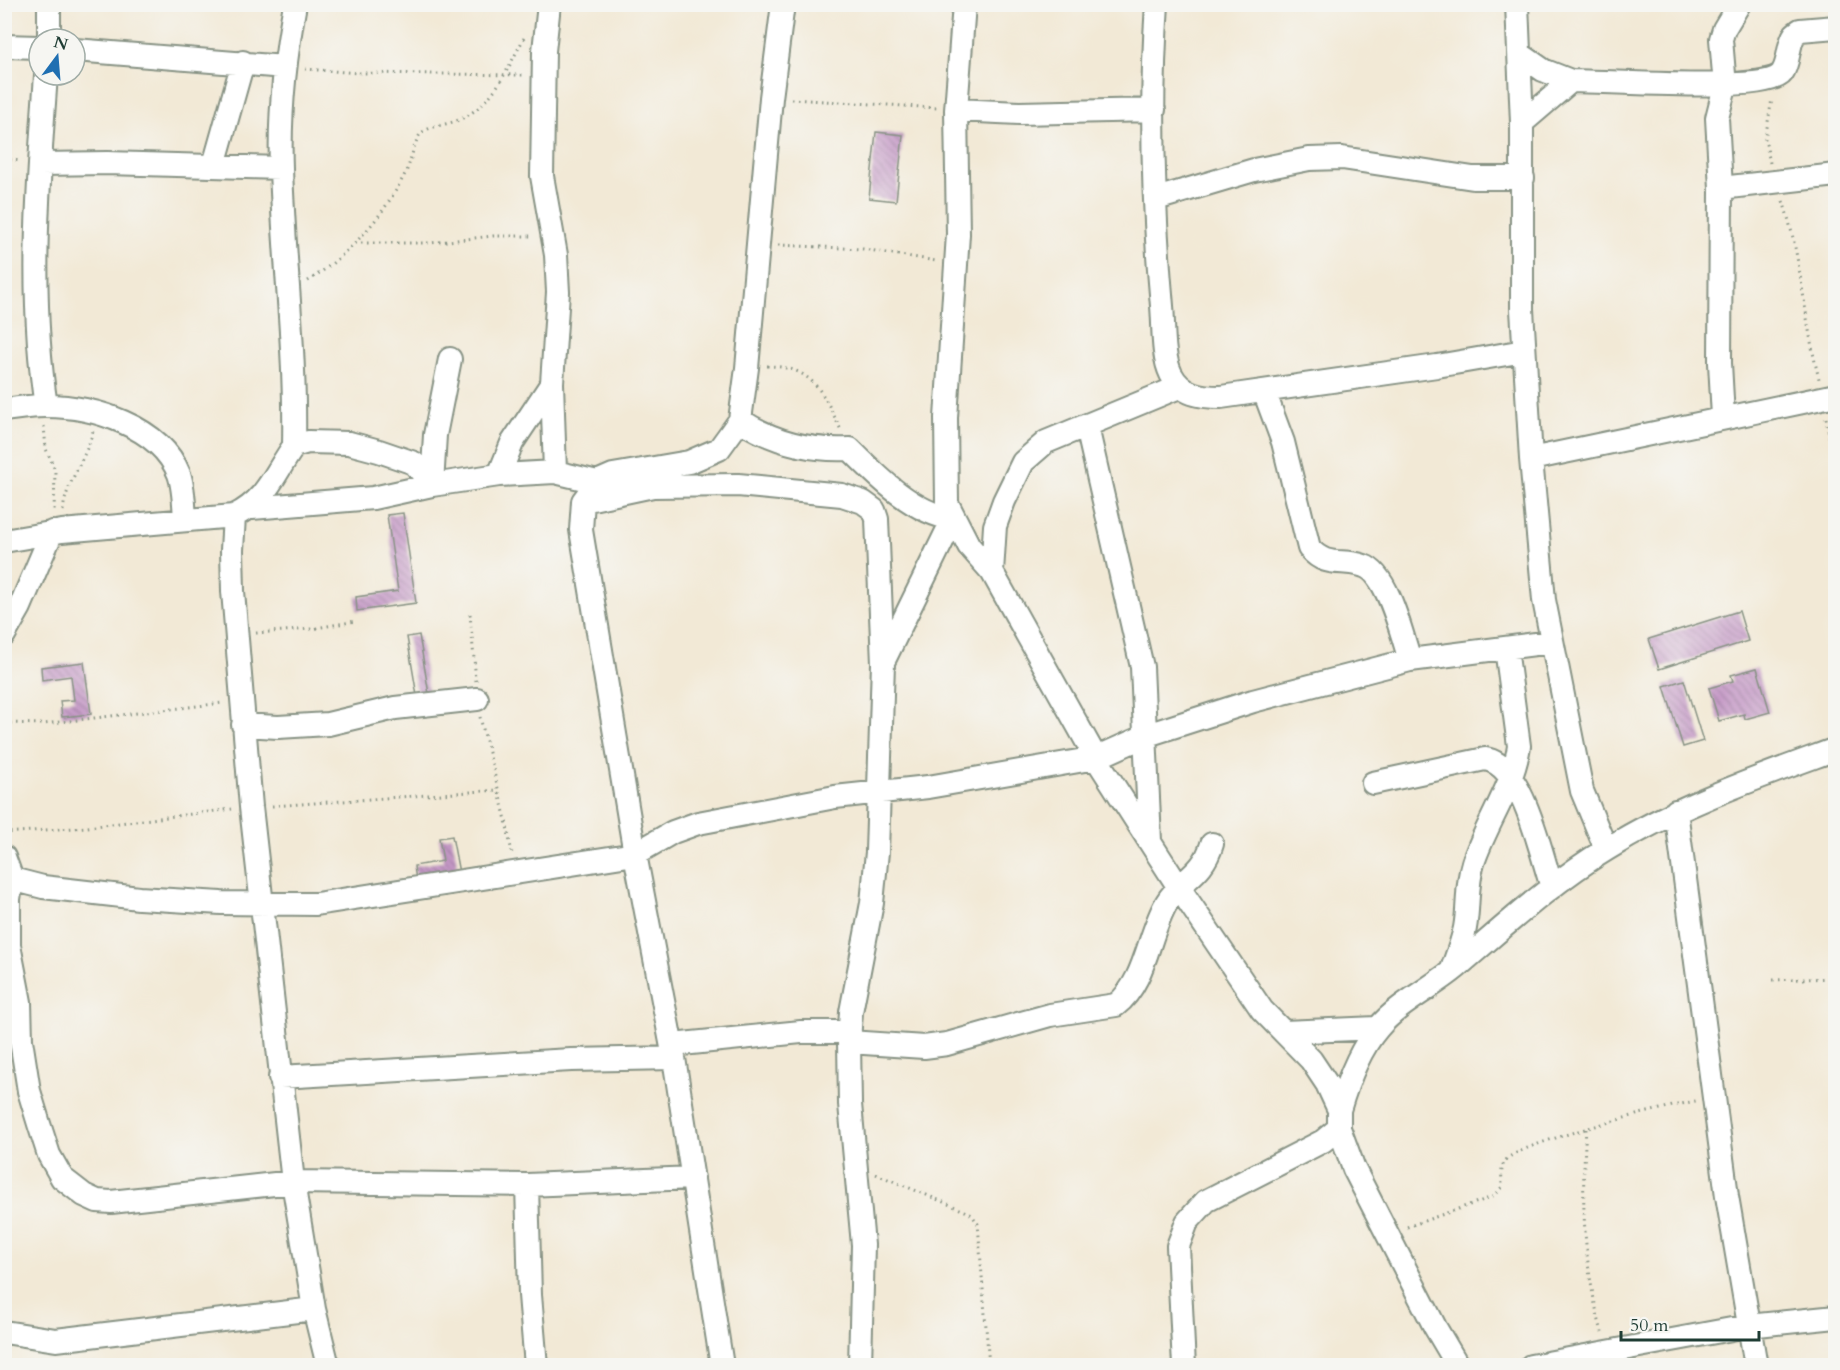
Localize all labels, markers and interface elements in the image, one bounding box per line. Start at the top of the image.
north arrow [27,27,87,87]
text: N [51,31,71,56]
scale bar [1621,1304,1759,1342]
text: 50 m [1630,1313,1669,1338]

